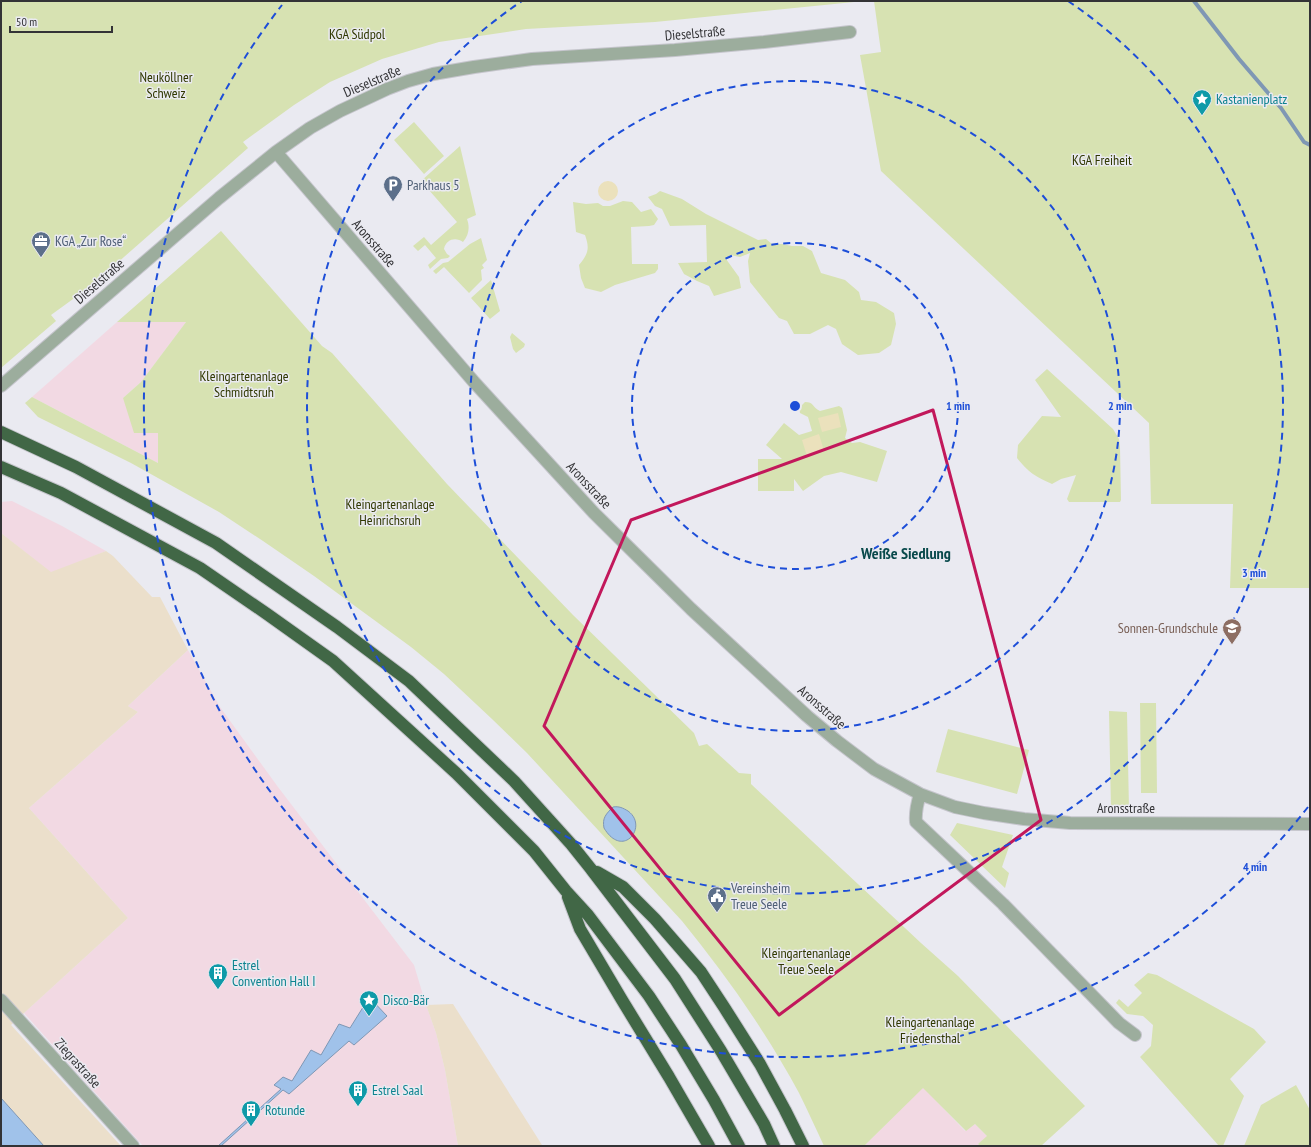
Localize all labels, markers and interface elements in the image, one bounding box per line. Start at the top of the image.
scale bar [10,8,112,34]
text: 50 m [16,14,37,29]
street label: Dieselstraße [664,21,726,45]
park label: KGA Südpol [329,25,386,43]
street label: Dieselstraße [341,61,404,101]
park label: Neuköllner Schweiz [139,68,193,102]
place icon: Kastanienplatz [1191,88,1213,116]
place label: Kastanienplatz [1216,90,1287,108]
park label: KGA Freiheit [1072,151,1132,169]
parking icon: Parkhaus 5 [382,174,404,202]
place label: Parkhaus 5 [407,176,460,194]
street label: Aronsstraße [348,215,400,271]
office icon: KGA „Zur Rose“ [30,230,52,258]
place label: KGA „Zur Rose“ [55,232,126,250]
street label: Dieselstraße [70,254,128,308]
park label: Kleingartenanlage Schmidtsruh [199,367,289,401]
text: 1 min [946,398,970,413]
text: 2 min [1108,398,1132,413]
centre of rings [788,399,802,413]
street label: Aronsstraße [563,458,616,513]
park label: Kleingartenanlage Heinrichsruh [345,495,435,529]
district label: Weiße Siedlung [860,543,951,563]
text: 3 min [1242,565,1266,580]
school or university icon: Sonnen-Grundschule [1221,617,1243,645]
place label: Sonnen-Grundschule [1118,619,1218,637]
street label: Aronsstraße [794,681,850,733]
street label: Aronsstraße [1097,799,1155,817]
text: 4 min [1243,859,1267,874]
place label: Vereinsheim Treue Seele [730,879,790,913]
public building icon: Vereinsheim Treue Seele [706,885,728,913]
park label: Kleingartenanlage Treue Seele [761,944,851,978]
place label: Estrel Convention Hall I [232,956,315,990]
building icon: Estrel Convention Hall I [207,962,229,990]
place icon: Disco-Bär [358,989,380,1017]
place label: Disco-Bär [383,991,429,1009]
park label: Kleingartenanlage Friedensthal [885,1013,975,1047]
street label: Ziegrastraße [51,1034,105,1092]
building icon: Estrel Saal [347,1079,369,1107]
place label: Estrel Saal [372,1081,424,1099]
building icon: Rotunde [240,1099,262,1127]
place label: Rotunde [265,1101,305,1119]

